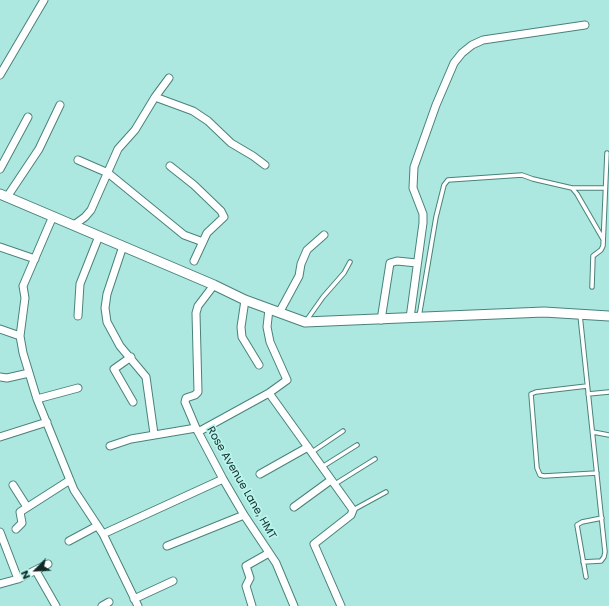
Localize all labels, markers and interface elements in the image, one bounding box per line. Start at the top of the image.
street label: Rose Avenue Lane, HMT [203,424,279,542]
north arrow [16,550,56,590]
text: N [16,568,34,582]

